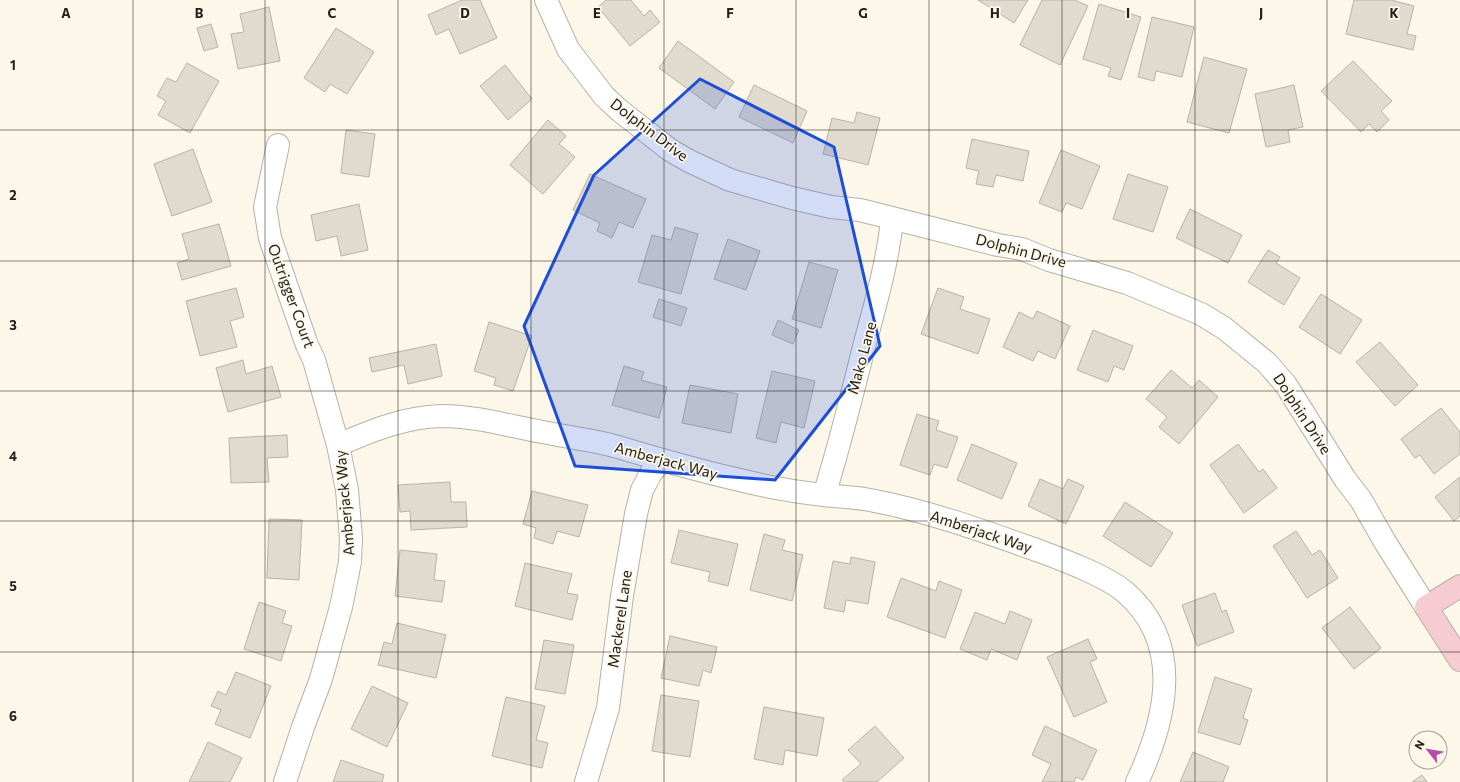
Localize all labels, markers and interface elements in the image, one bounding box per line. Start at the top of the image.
text: A [61,5,71,21]
text: B [195,5,204,21]
text: C [328,5,337,21]
text: D [460,5,470,21]
text: E [593,5,601,21]
text: F [726,5,734,21]
text: G [858,5,868,21]
text: H [990,5,1000,21]
text: I [1126,5,1130,21]
text: J [1259,5,1263,21]
text: K [1389,5,1399,21]
text: 1 [10,57,16,73]
street label: Dolphin Drive [607,94,692,164]
text: 2 [9,187,17,203]
street label: Dolphin Drive [974,229,1069,271]
street label: Outrigger Court [265,241,319,350]
text: 3 [9,317,17,333]
street label: Mako Lane [843,319,879,396]
street label: Dolphin Drive [1270,370,1336,457]
street label: Amberjack Way [613,438,720,483]
text: 4 [9,448,17,464]
street label: Amberjack Way [330,449,358,557]
street label: Amberjack Way [928,506,1035,556]
street label: Mackerel Lane [603,569,635,669]
text: 5 [9,578,17,594]
text: 6 [9,708,17,724]
north arrow [1408,730,1448,770]
text: N [1411,738,1427,751]

